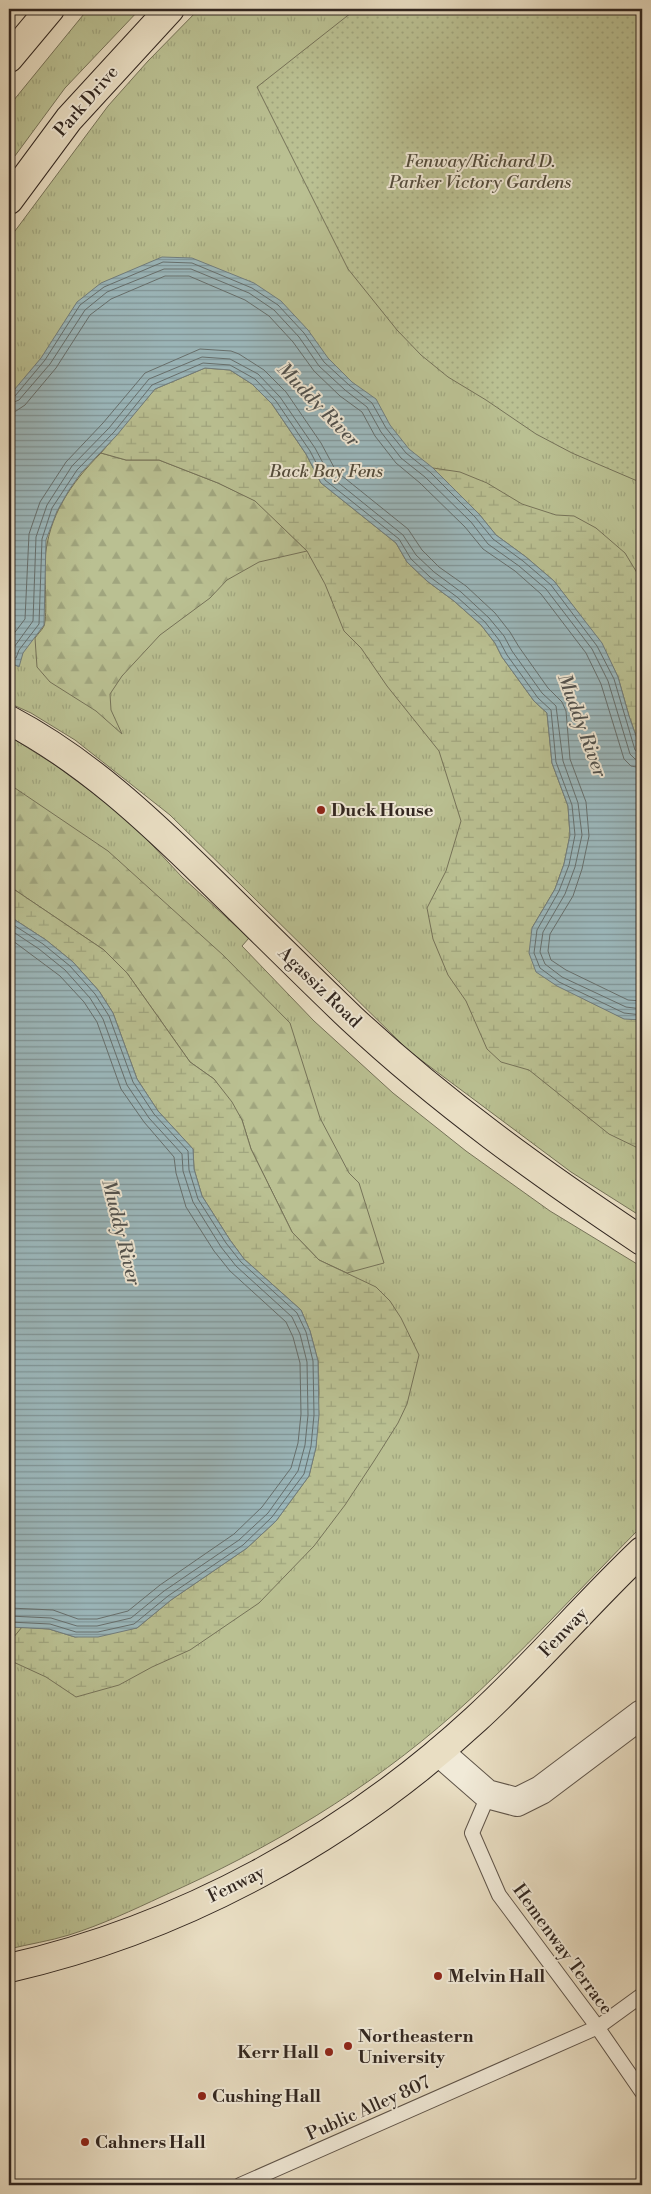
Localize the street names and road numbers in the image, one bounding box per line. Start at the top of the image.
street label: Park Drive [49,61,124,142]
street label: Agassiz Road [272,941,367,1033]
street label: Fenway [534,1602,593,1662]
street label: Fenway [204,1861,269,1908]
street label: Hemenway Terrace [507,1879,618,2019]
street label: Public Alley 807 [303,2071,434,2146]

